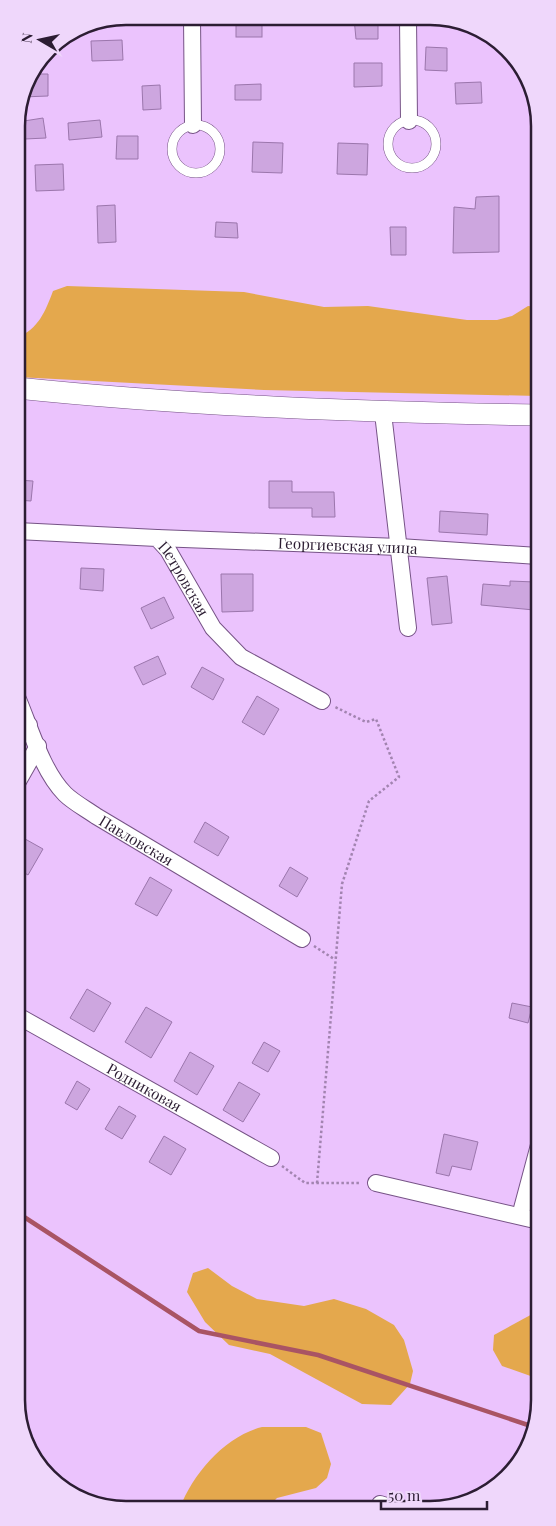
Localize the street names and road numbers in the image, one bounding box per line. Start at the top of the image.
street label: Георгиевская улица [278,533,419,558]
street label: Петровская [154,536,214,619]
street label: Павловская [96,810,177,870]
street label: Родниковая [103,1058,185,1116]

